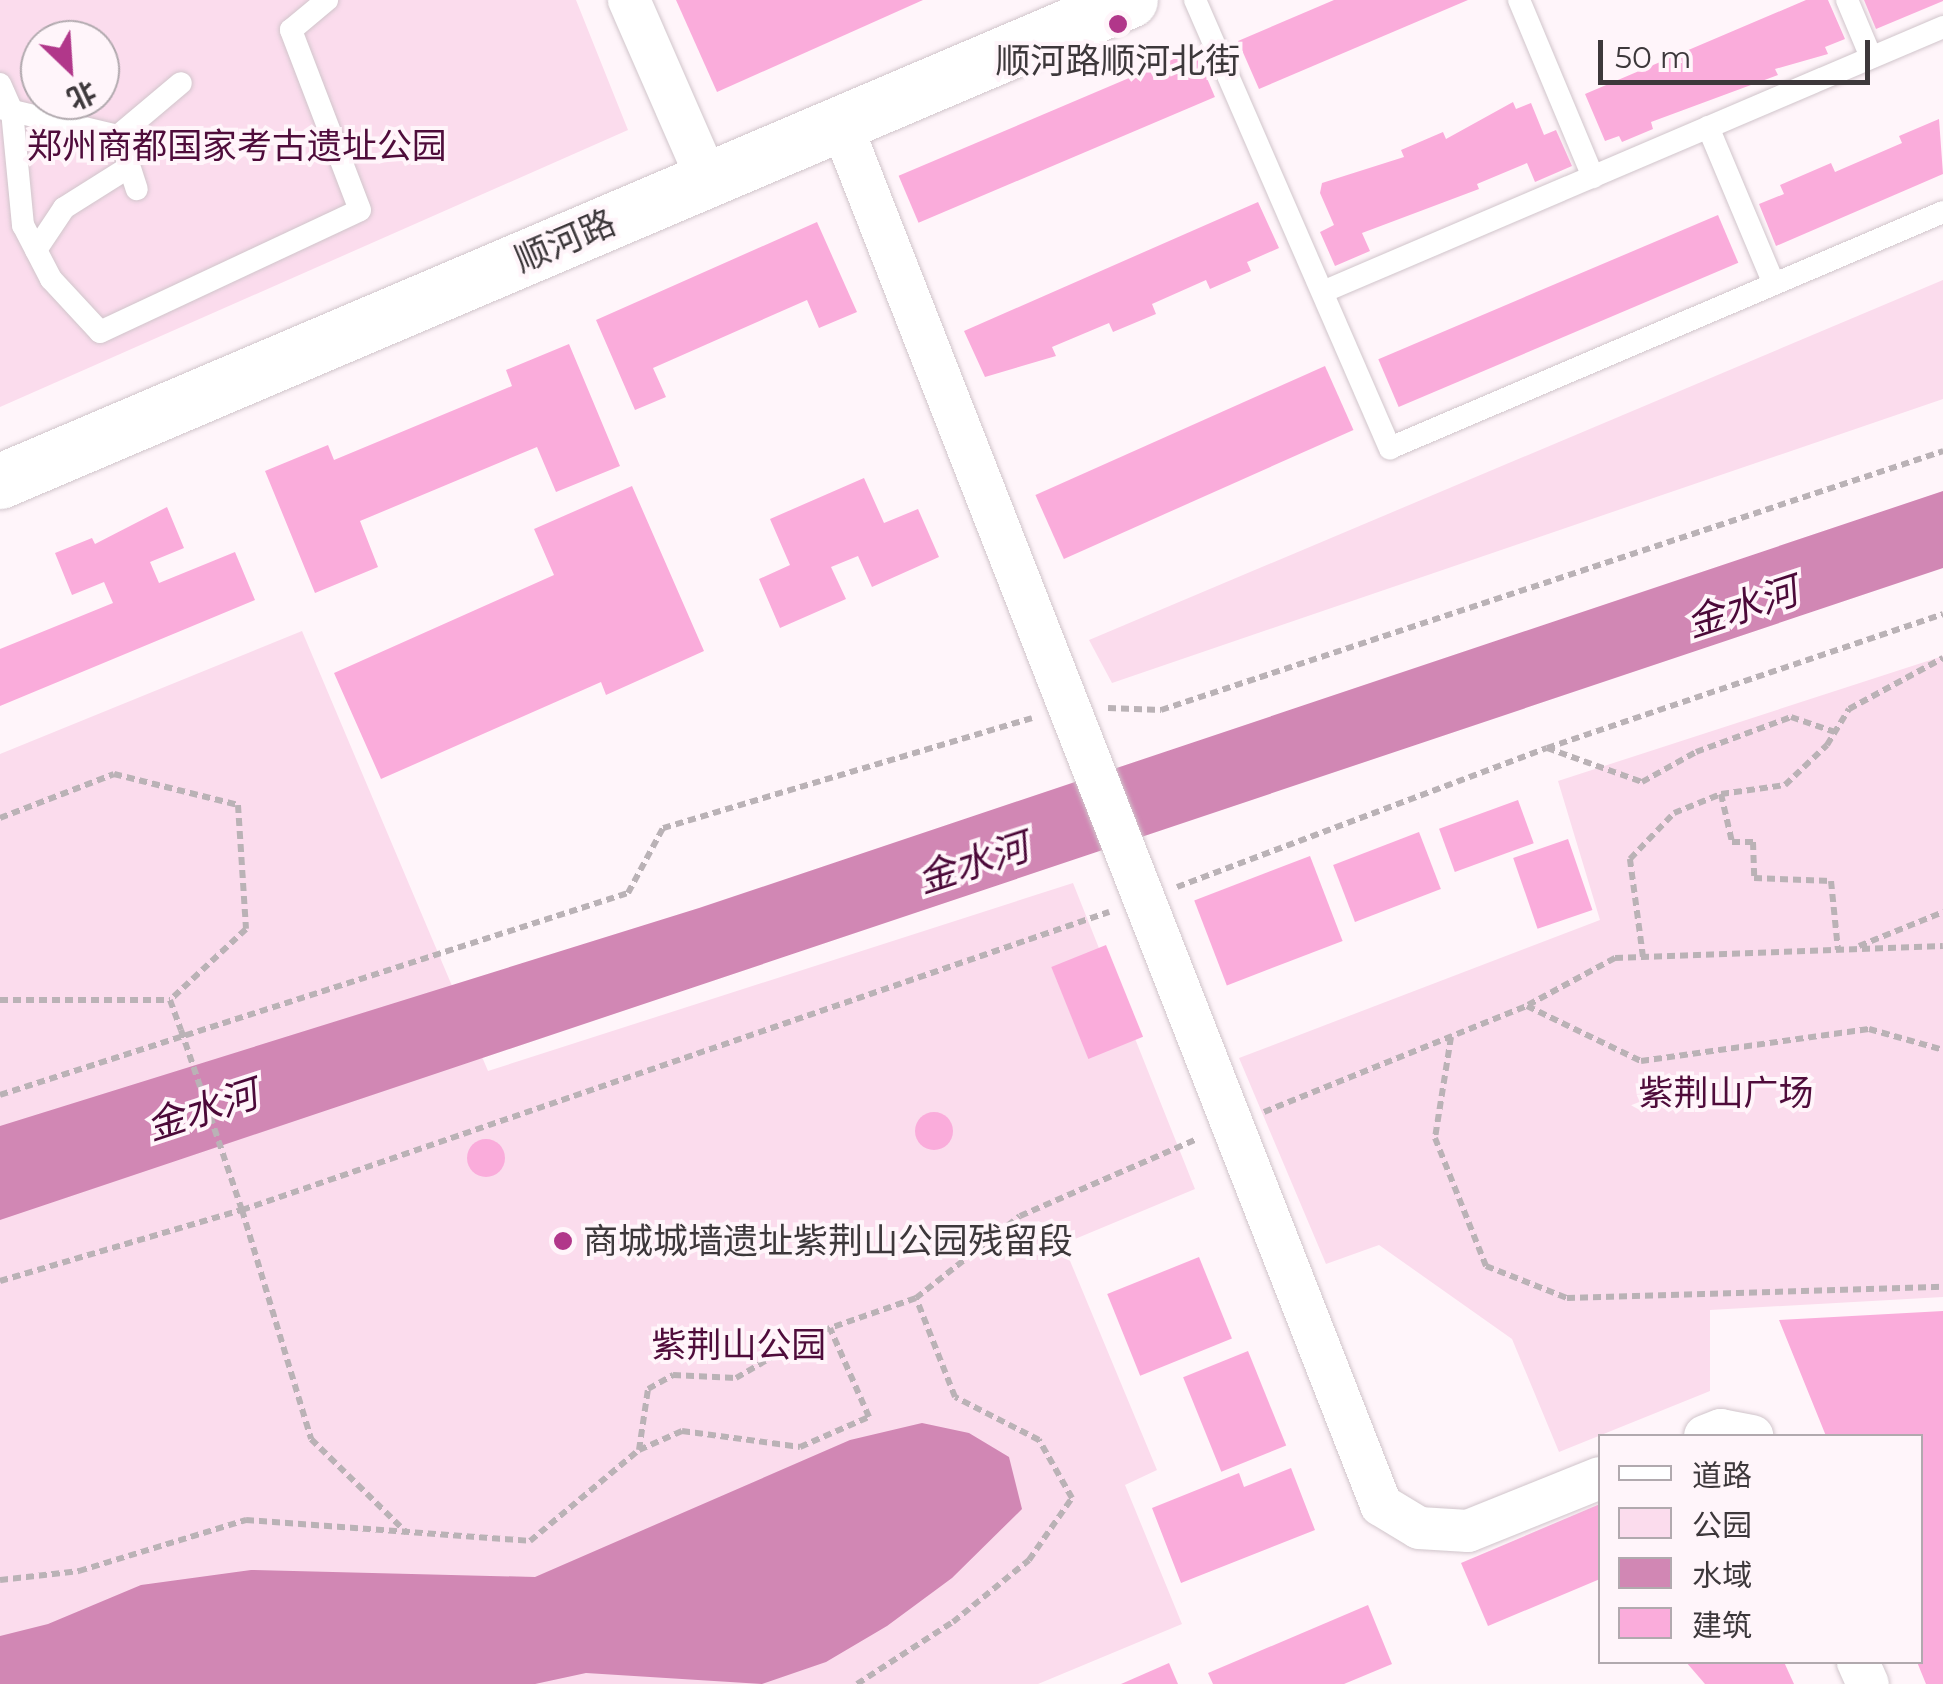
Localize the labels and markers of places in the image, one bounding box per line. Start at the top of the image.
marker: 顺河路顺河北街 [1107,13,1129,35]
place label: 顺河路顺河北街 [996,40,1240,82]
place label: 商城城墙遗址紫荆山公园残留段 [583,1220,1073,1262]
marker: 商城城墙遗址紫荆山公园残留段 [552,1230,574,1252]

